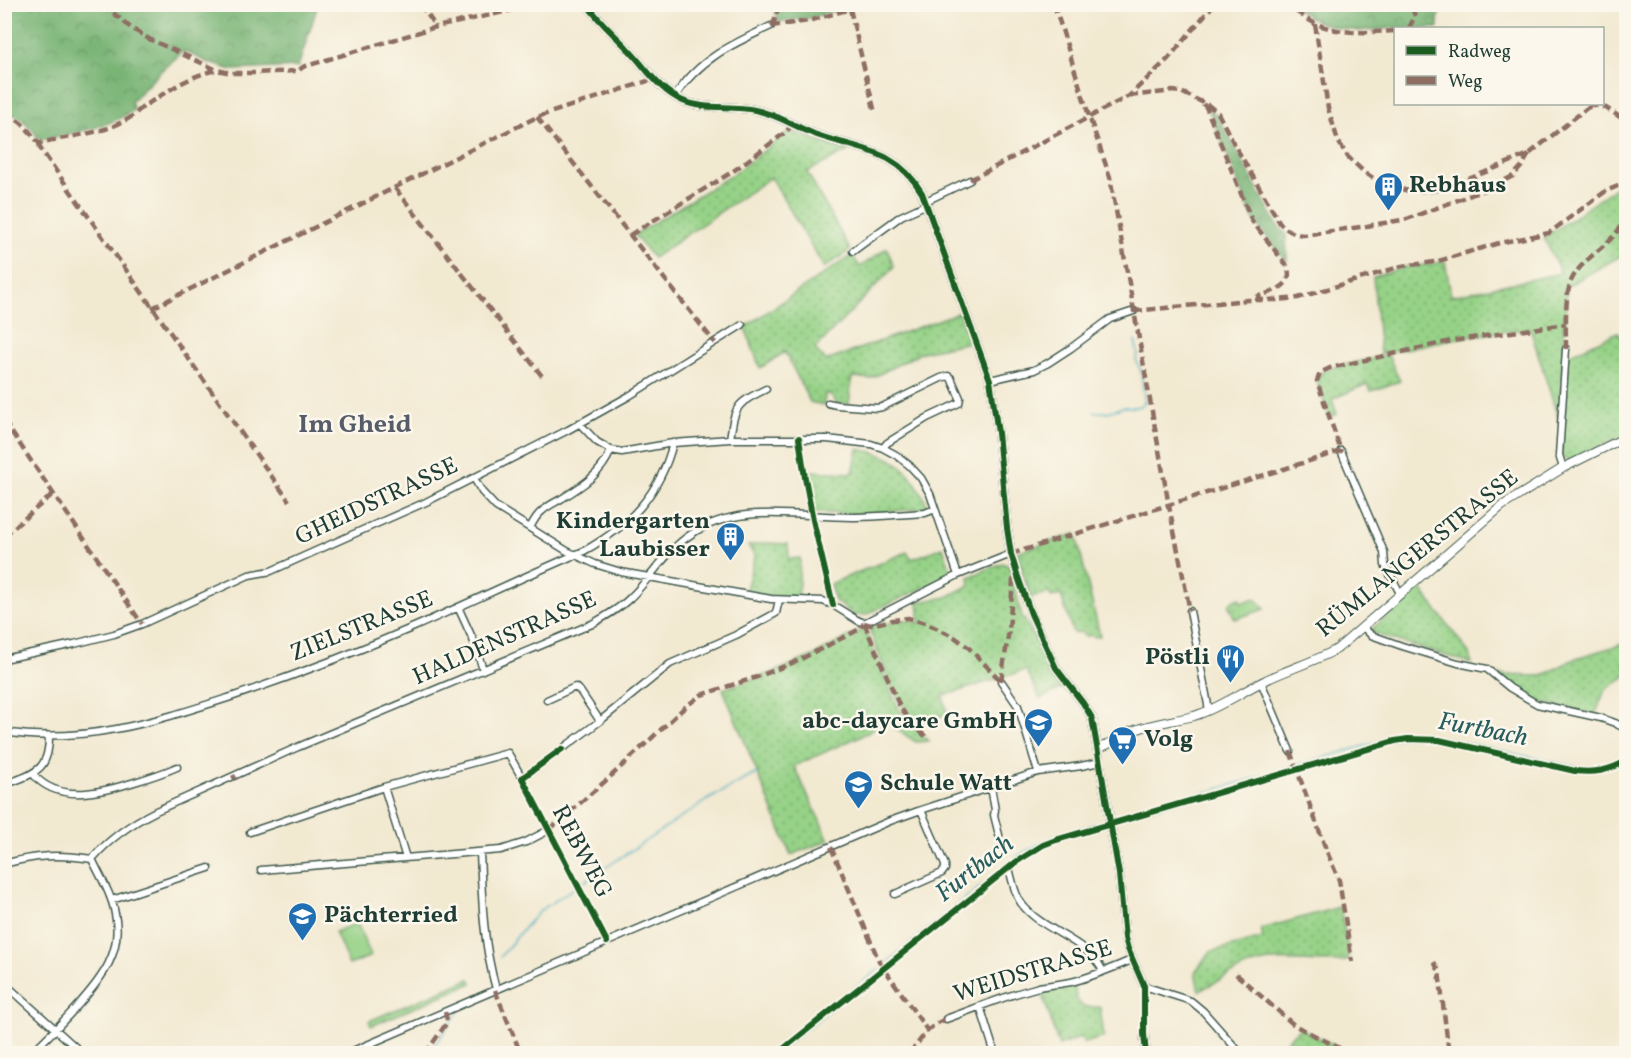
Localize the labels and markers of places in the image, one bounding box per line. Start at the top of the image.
place label: Rebhaus [1409,169,1506,203]
building icon: Rebhaus [1372,170,1404,212]
place label: Kindergarten Laubisser [556,505,710,567]
building icon: Kindergarten Laubisser [715,520,747,562]
place label: Pöstli [1145,641,1210,675]
restaurant icon: Pöstli [1215,642,1247,684]
place label: abc-daycare GmbH [802,705,1017,739]
school or university icon: abc-daycare GmbH [1022,706,1054,748]
place label: Volg [1144,723,1193,757]
supermarket icon: Volg [1107,724,1139,766]
place label: Schule Watt [880,767,1012,801]
school or university icon: Schule Watt [843,768,875,810]
place label: Pächterried [324,899,458,933]
school or university icon: Pächterried [287,900,319,942]

